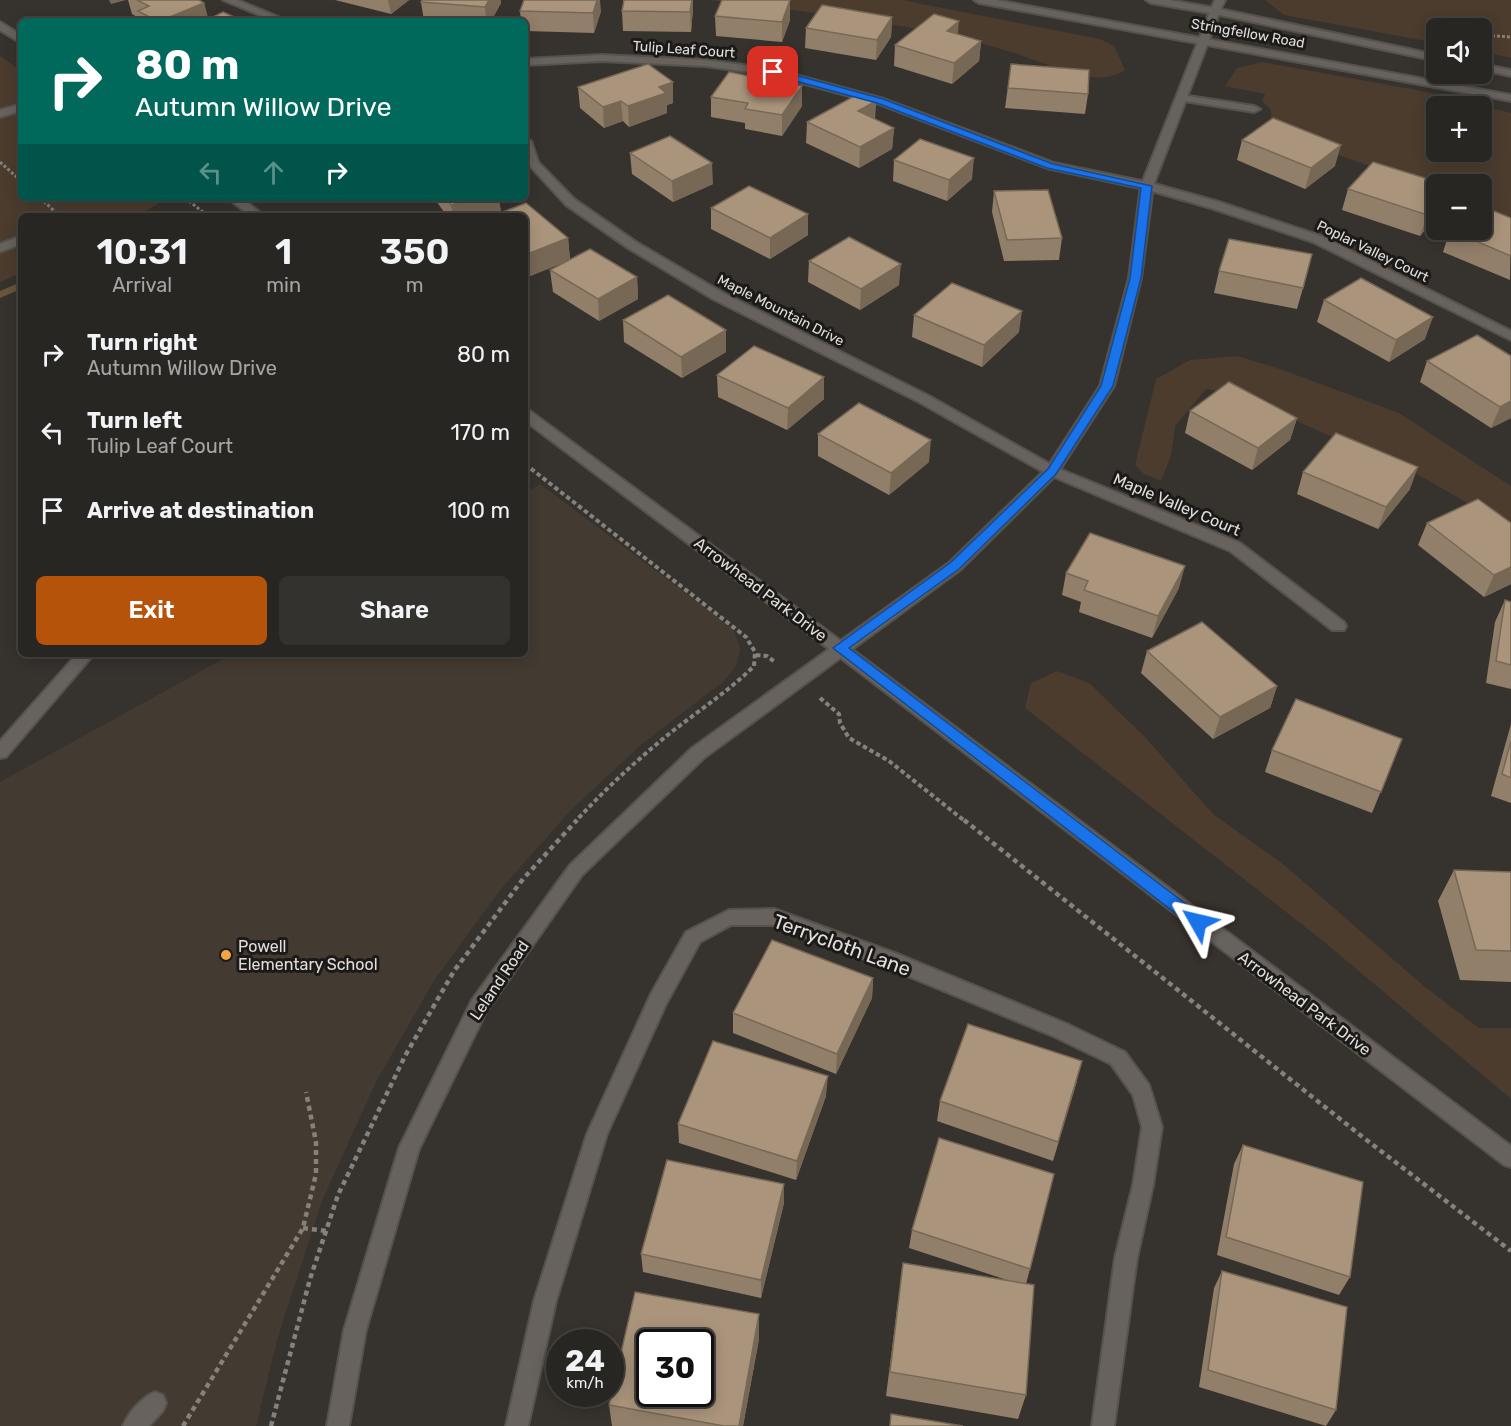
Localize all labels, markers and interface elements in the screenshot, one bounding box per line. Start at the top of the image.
street label: Stringfellow Road [1190,15,1306,52]
map controls [1426,18,1492,240]
button: sound [1426,18,1492,84]
street label: Tulip Leaf Court [632,37,736,62]
text: 80 m [135,40,239,90]
icon: right [36,42,114,120]
pin [747,46,798,97]
icon: arrive [756,55,789,88]
text: Autumn Willow Drive [135,91,392,123]
button: + [1426,96,1492,162]
icon: left [194,156,227,189]
icon: ahead [257,156,290,189]
icon: right [320,156,353,189]
button: − [1426,174,1492,240]
street label: Poplar Valley Court [1314,217,1432,286]
text: 10:31 [96,230,188,273]
text: 1 [275,230,292,273]
text: 350 [380,230,450,273]
street label: Maple Mountain Drive [715,271,847,350]
text: Arrival [112,273,172,297]
text: min [266,273,301,297]
text: m [406,273,423,297]
text: Turn right [87,329,197,356]
icon: right [36,338,69,371]
text: 80 m [457,341,510,368]
text: Autumn Willow Drive [87,356,277,380]
text: Turn left [87,407,182,434]
icon: left [36,416,69,449]
text: 170 m [450,419,510,446]
text: Tulip Leaf Court [87,434,233,458]
street label: Maple Valley Court [1110,469,1243,540]
icon: arrive [36,494,69,527]
text: Arrive at destination [87,497,314,524]
text: 100 m [448,497,510,524]
street label: Arrowhead Park Drive [691,533,831,645]
button: Exit [36,576,267,645]
button: Share [279,576,510,645]
position arrow [1166,890,1230,954]
street label: Terrycloth Lane [770,909,914,981]
place label: Powell Elementary School [238,937,378,974]
street label: Leland Road [466,937,533,1024]
street label: Arrowhead Park Drive [1235,947,1375,1059]
marker: Powell Elementary School [219,948,233,962]
speed limit sign: 30 [636,1329,714,1407]
text: 24 [565,1343,605,1379]
text: km/h [566,1374,604,1392]

